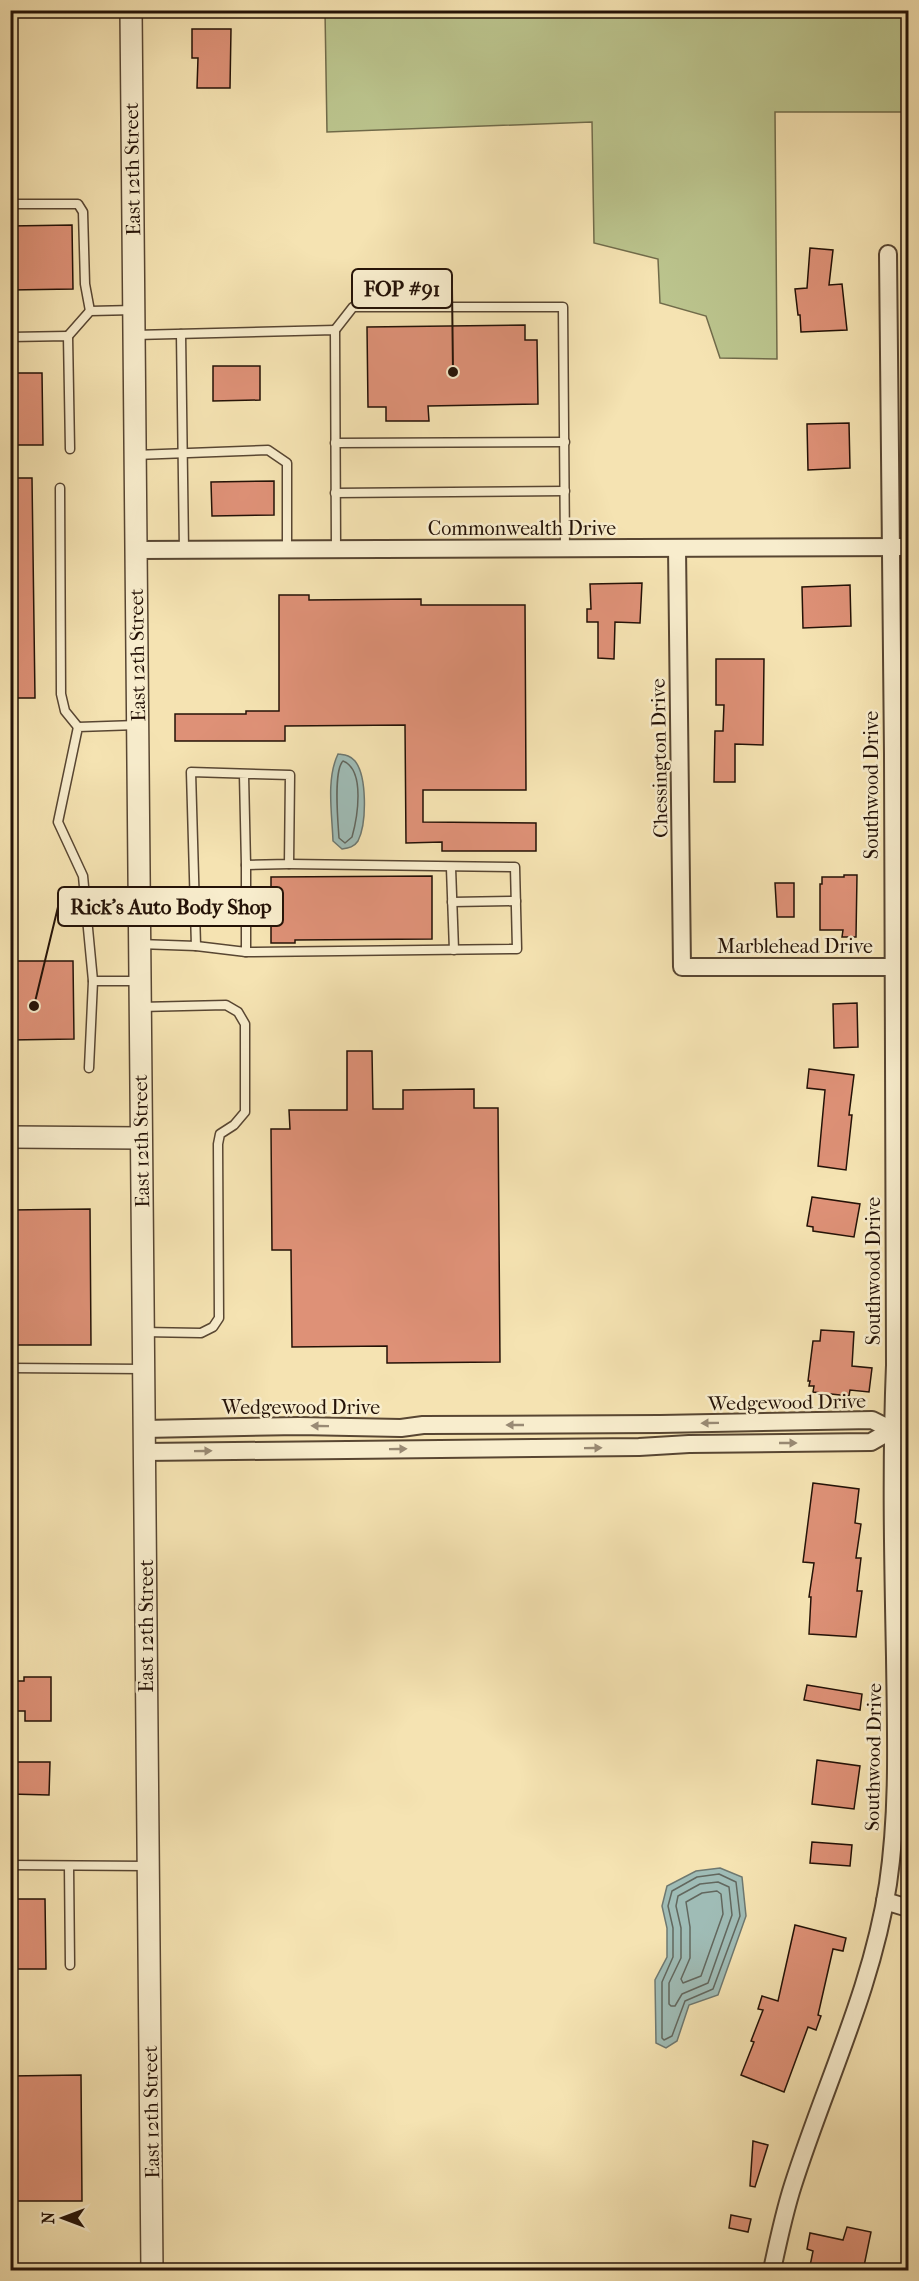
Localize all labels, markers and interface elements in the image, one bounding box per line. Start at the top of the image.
street label: East 12th Street [120,102,145,236]
callout: FOP #91 [352,269,452,308]
text: FOP #91 [363,277,440,301]
street label: Commonwealth Drive [428,517,616,540]
street label: East 12th Street [125,588,150,722]
street label: Chessington Drive [647,678,672,838]
street label: Southwood Drive [860,711,883,859]
callout: Rick's Auto Body Shop [58,887,283,926]
text: Rick's Auto Body Shop [70,895,272,919]
street label: Marblehead Drive [717,935,873,958]
street label: East 12th Street [129,1074,154,1208]
street label: Southwood Drive [862,1197,885,1345]
street label: Wedgewood Drive [707,1390,866,1415]
street label: Wedgewood Drive [221,1396,380,1419]
one-way arrow [701,1418,720,1428]
one-way arrow [506,1420,525,1430]
one-way arrow [311,1421,330,1431]
one-way arrow [778,1438,797,1448]
one-way arrow [583,1443,602,1452]
one-way arrow [388,1444,407,1454]
one-way arrow [193,1446,212,1456]
street label: East 12th Street [135,1559,158,1693]
street label: Southwood Drive [861,1683,886,1831]
street label: East 12th Street [139,2045,164,2179]
north arrow [33,2188,93,2248]
text: N [39,2211,58,2224]

